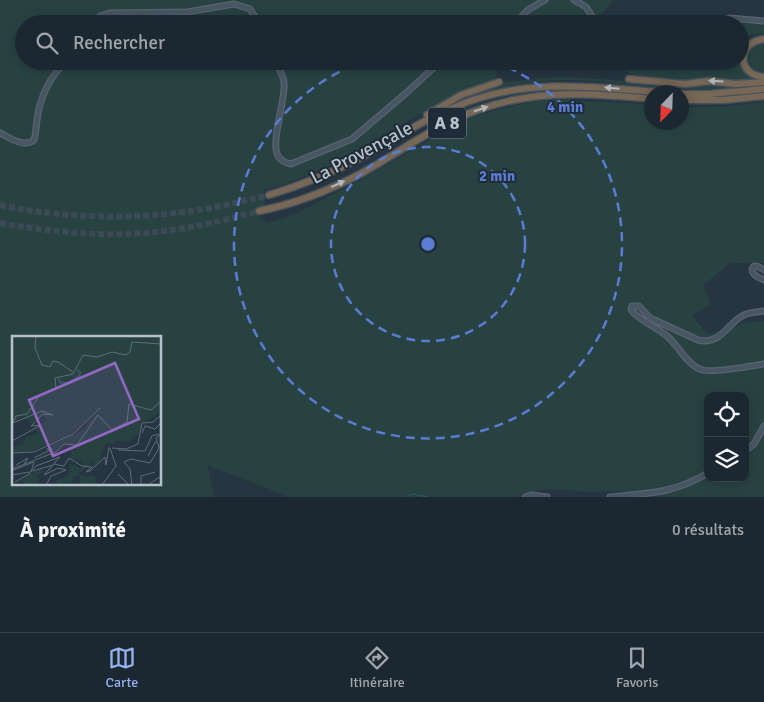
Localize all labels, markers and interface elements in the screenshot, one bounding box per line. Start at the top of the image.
search box [15,15,749,70]
icon: search [33,29,61,57]
text: Rechercher [73,31,165,55]
one-way arrow [707,77,723,85]
one-way arrow [604,84,620,92]
north arrow [644,85,689,130]
text: 4 min [547,98,583,116]
one-way arrow [474,104,489,112]
road number: A 8 [428,108,466,138]
street label: La Provençale [306,116,417,190]
text: 2 min [479,167,515,185]
one-way arrow [331,180,345,188]
centre of rings [419,235,437,253]
inset map [12,336,161,484]
map controls [704,392,749,482]
button: locate [704,392,749,437]
button: layers [704,437,749,482]
text: À proximité [20,517,126,543]
text: 0 résultats [672,520,744,540]
tab: Carte [106,644,138,691]
tab: Itinéraire [349,644,405,691]
tab: Favoris [616,644,658,691]

